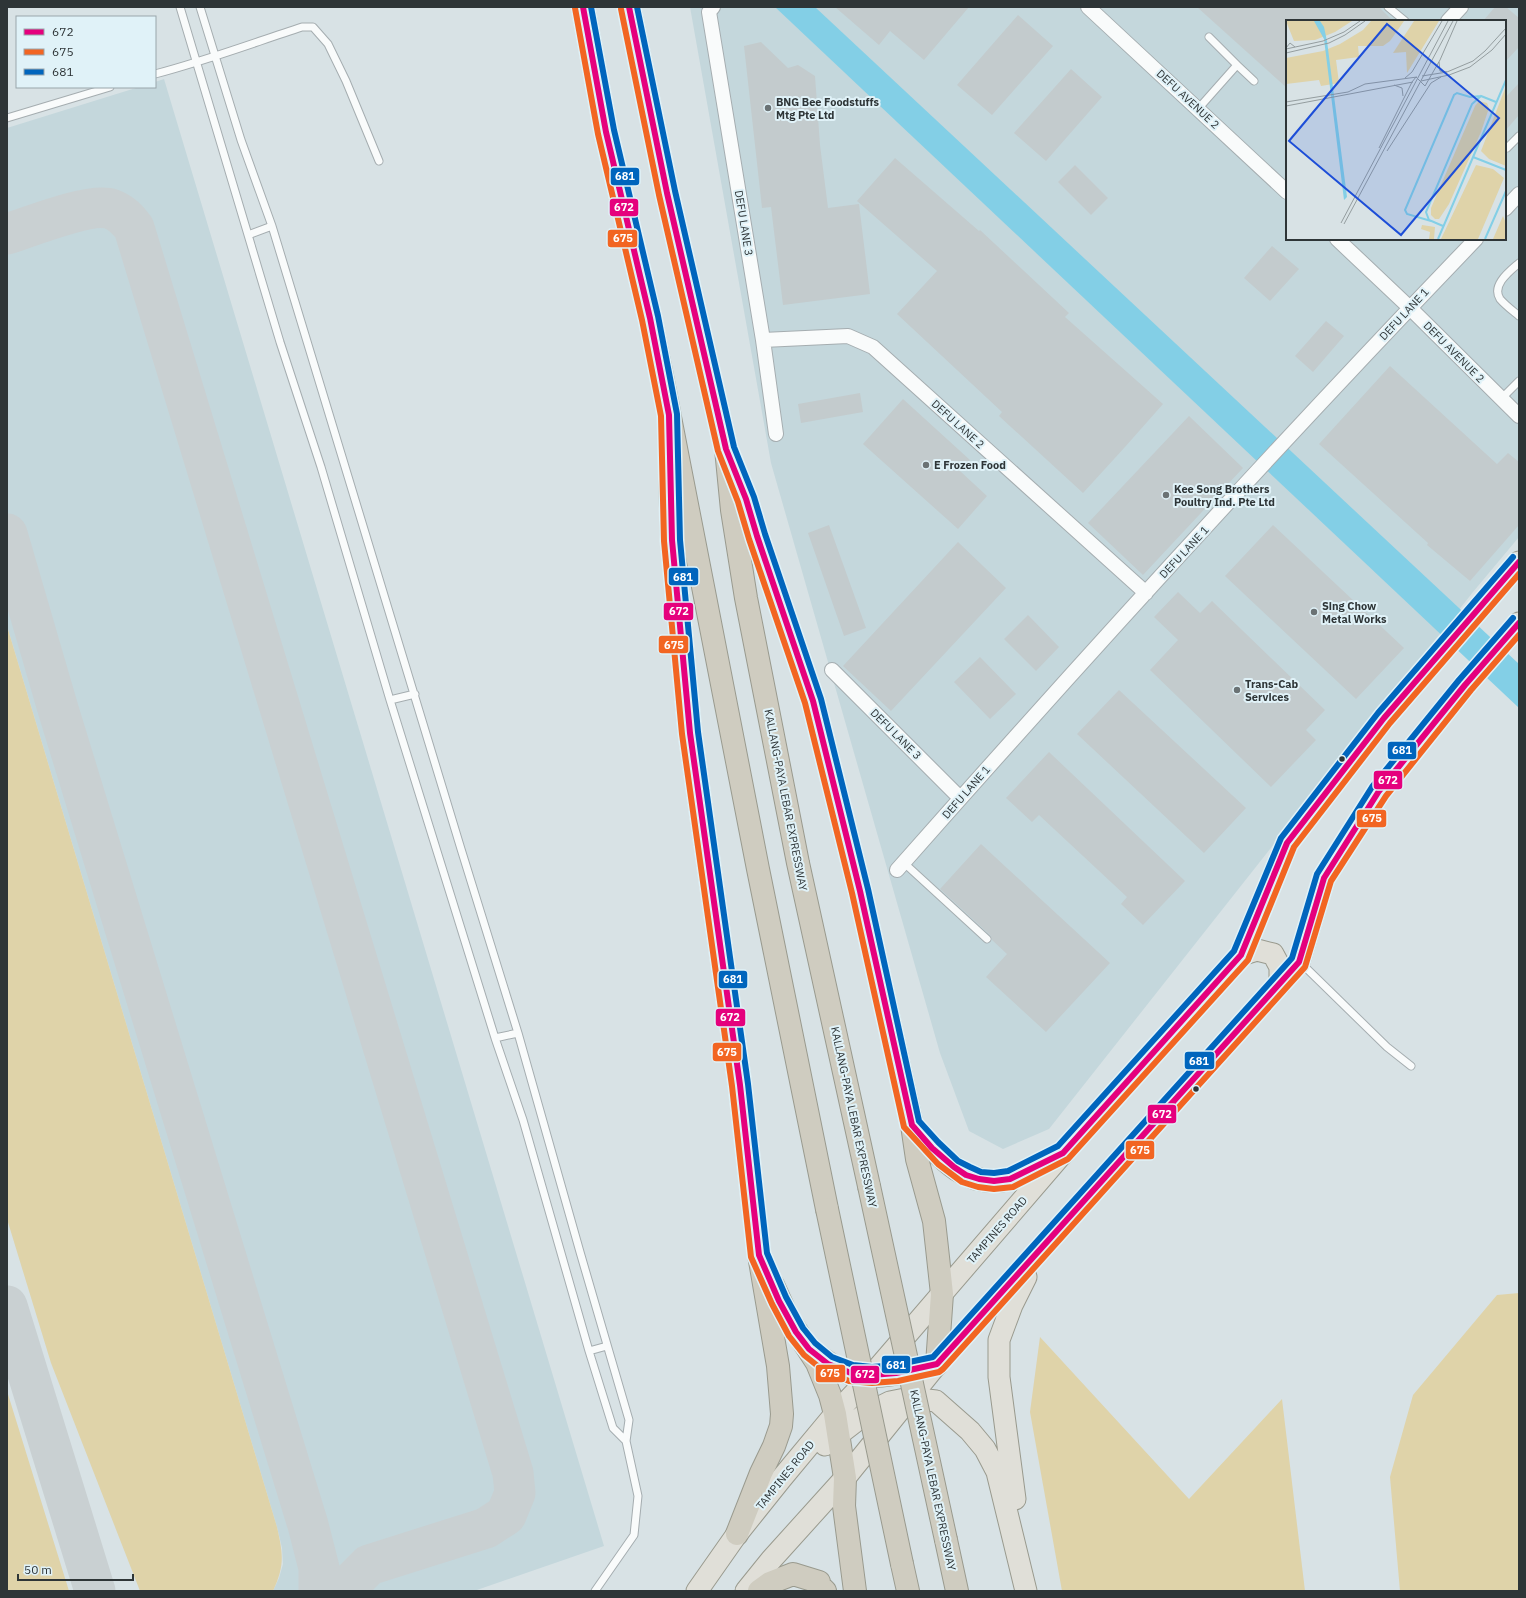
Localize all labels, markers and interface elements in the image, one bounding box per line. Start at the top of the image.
legend [16,16,156,88]
inset map [1286,20,1506,240]
text: 672 [52,24,74,39]
text: 675 [52,44,74,59]
text: 681 [52,64,74,79]
street label: DEFU AVENUE 2 [1154,66,1222,132]
place label: BNG Bee Foodstuffs Mtg Pte Ltd [776,95,879,122]
marker: BNG Bee Foodstuffs Mtg Pte Ltd [763,103,773,113]
line badge: 681 [610,167,640,186]
text: 681 [615,169,635,183]
street label: DEFU LANE 3 [732,189,756,257]
line badge: 672 [609,198,639,217]
text: 672 [614,200,634,214]
line badge: 675 [607,229,638,248]
text: 675 [613,231,633,245]
street label: DEFU LANE 1 [1376,285,1432,343]
street label: DEFU AVENUE 2 [1421,319,1487,385]
street label: DEFU LANE 2 [929,397,987,451]
place label: E Frozen Food [934,458,1006,472]
marker: E Frozen Food [921,460,931,470]
place label: Kee Song Brothers Poultry Ind. Pte Ltd [1174,482,1275,509]
marker: Kee Song Brothers Poultry Ind. Pte Ltd [1161,490,1171,500]
street label: DEFU LANE 1 [1156,523,1212,581]
line badge: 681 [668,567,699,586]
text: 681 [673,570,693,584]
place label: Sing Chow Metal Works [1322,599,1387,626]
line badge: 672 [663,602,694,621]
text: 672 [669,604,689,618]
marker: Sing Chow Metal Works [1309,607,1319,617]
line badge: 675 [658,635,689,654]
text: 675 [664,638,684,652]
place label: Trans-Cab Services [1245,677,1299,704]
marker: Trans-Cab Services [1232,685,1242,695]
street label: DEFU LANE 3 [868,706,924,762]
street label: KALLANG-PAYA LEBAR EXPRESSWAY [761,708,811,892]
line badge: 681 [1387,741,1417,760]
text: 681 [1392,743,1412,757]
unlabelled marker [1337,754,1347,764]
street label: DEFU LANE 1 [939,762,993,822]
line badge: 672 [1373,770,1403,790]
text: 672 [1378,773,1398,787]
line badge: 675 [1356,809,1387,828]
text: 675 [1362,811,1382,825]
line badge: 681 [718,970,748,989]
text: 681 [723,972,743,986]
line badge: 672 [715,1008,746,1027]
text: 672 [720,1010,740,1024]
street label: KALLANG-PAYA LEBAR EXPRESSWAY [828,1025,880,1209]
line badge: 675 [712,1042,742,1062]
text: 675 [717,1045,737,1059]
line badge: 681 [1184,1051,1215,1070]
text: 681 [1189,1054,1209,1068]
unlabelled marker [1191,1084,1201,1094]
line badge: 672 [1147,1104,1177,1124]
text: 672 [1152,1107,1172,1121]
line badge: 675 [1125,1140,1155,1160]
text: 675 [1130,1143,1150,1157]
street label: TAMPINES ROAD [964,1193,1030,1267]
line badge: 681 [881,1355,911,1374]
text: 681 [886,1358,906,1372]
line badge: 675 [815,1364,846,1383]
line badge: 672 [850,1365,880,1384]
text: 675 [820,1366,840,1380]
text: 672 [855,1367,875,1381]
street label: KALLANG-PAYA LEBAR EXPRESSWAY [907,1388,959,1572]
street label: TAMPINES ROAD [753,1438,817,1512]
scale bar [18,1556,133,1582]
text: 50 m [24,1562,52,1577]

